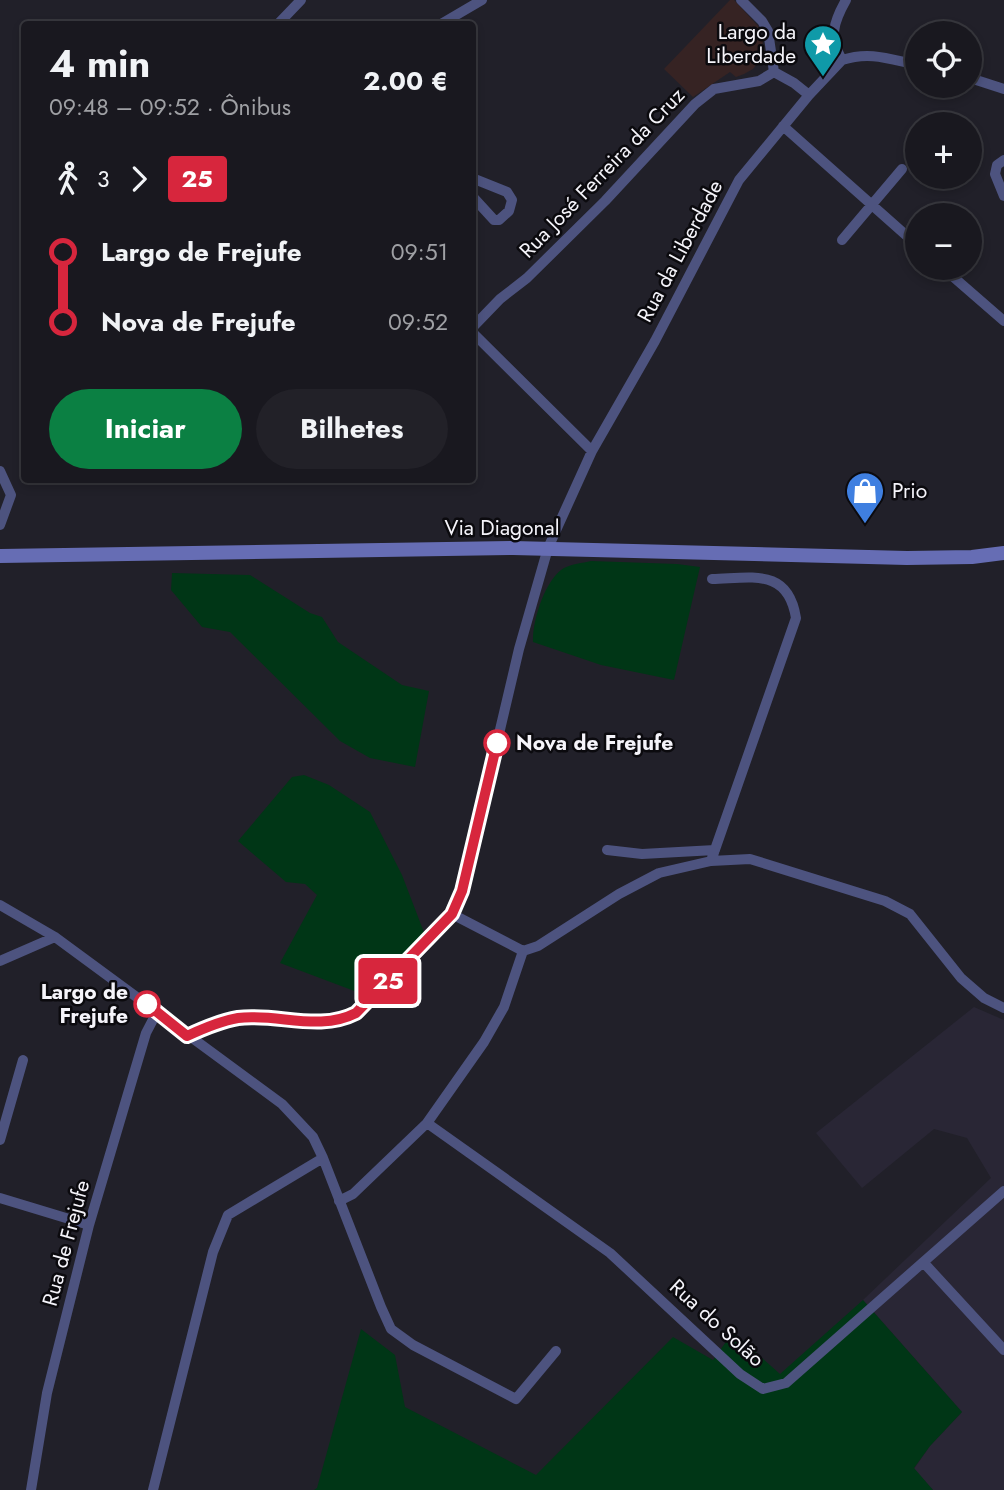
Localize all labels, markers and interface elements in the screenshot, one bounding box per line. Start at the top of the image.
place label: Largo da Liberdade [706,17,796,71]
map controls [905,21,982,280]
button: locate [905,21,982,98]
place icon: Largo da Liberdade [802,23,844,78]
text: 4 min [49,36,150,91]
text: 2.00 € [363,62,448,100]
street label: Rua José Ferreira da Cruz [513,81,692,265]
text: 09:48 – 09:52 · Ônibus [49,90,291,124]
button: + [905,112,982,189]
icon: walk [49,160,87,198]
icon: forward [120,160,158,198]
text: 25 [182,161,213,196]
text: 3 [97,162,110,196]
street label: Rua da Liberdade [630,174,730,327]
button: − [905,203,982,280]
text: Largo de Frejufe [101,233,302,271]
text: 09:51 [391,235,448,269]
text: Nova de Frejufe [101,303,296,341]
text: 09:52 [388,305,448,339]
button: Iniciar [49,389,242,469]
button: Bilhetes [256,389,448,469]
shop icon: Prio [844,470,886,525]
place label: Prio [892,476,927,506]
street label: Via Diagonal [445,513,559,543]
place label: Nova de Frejufe [516,728,673,758]
marker: Nova de Frejufe [484,730,510,756]
line badge: 25 [356,958,420,1004]
text: 25 [372,963,404,998]
place label: Largo de Frejufe [41,977,128,1031]
marker: Largo de Frejufe [134,991,160,1017]
street label: Rua de Frejufe [35,1177,97,1309]
street label: Rua do Solão [663,1272,771,1374]

